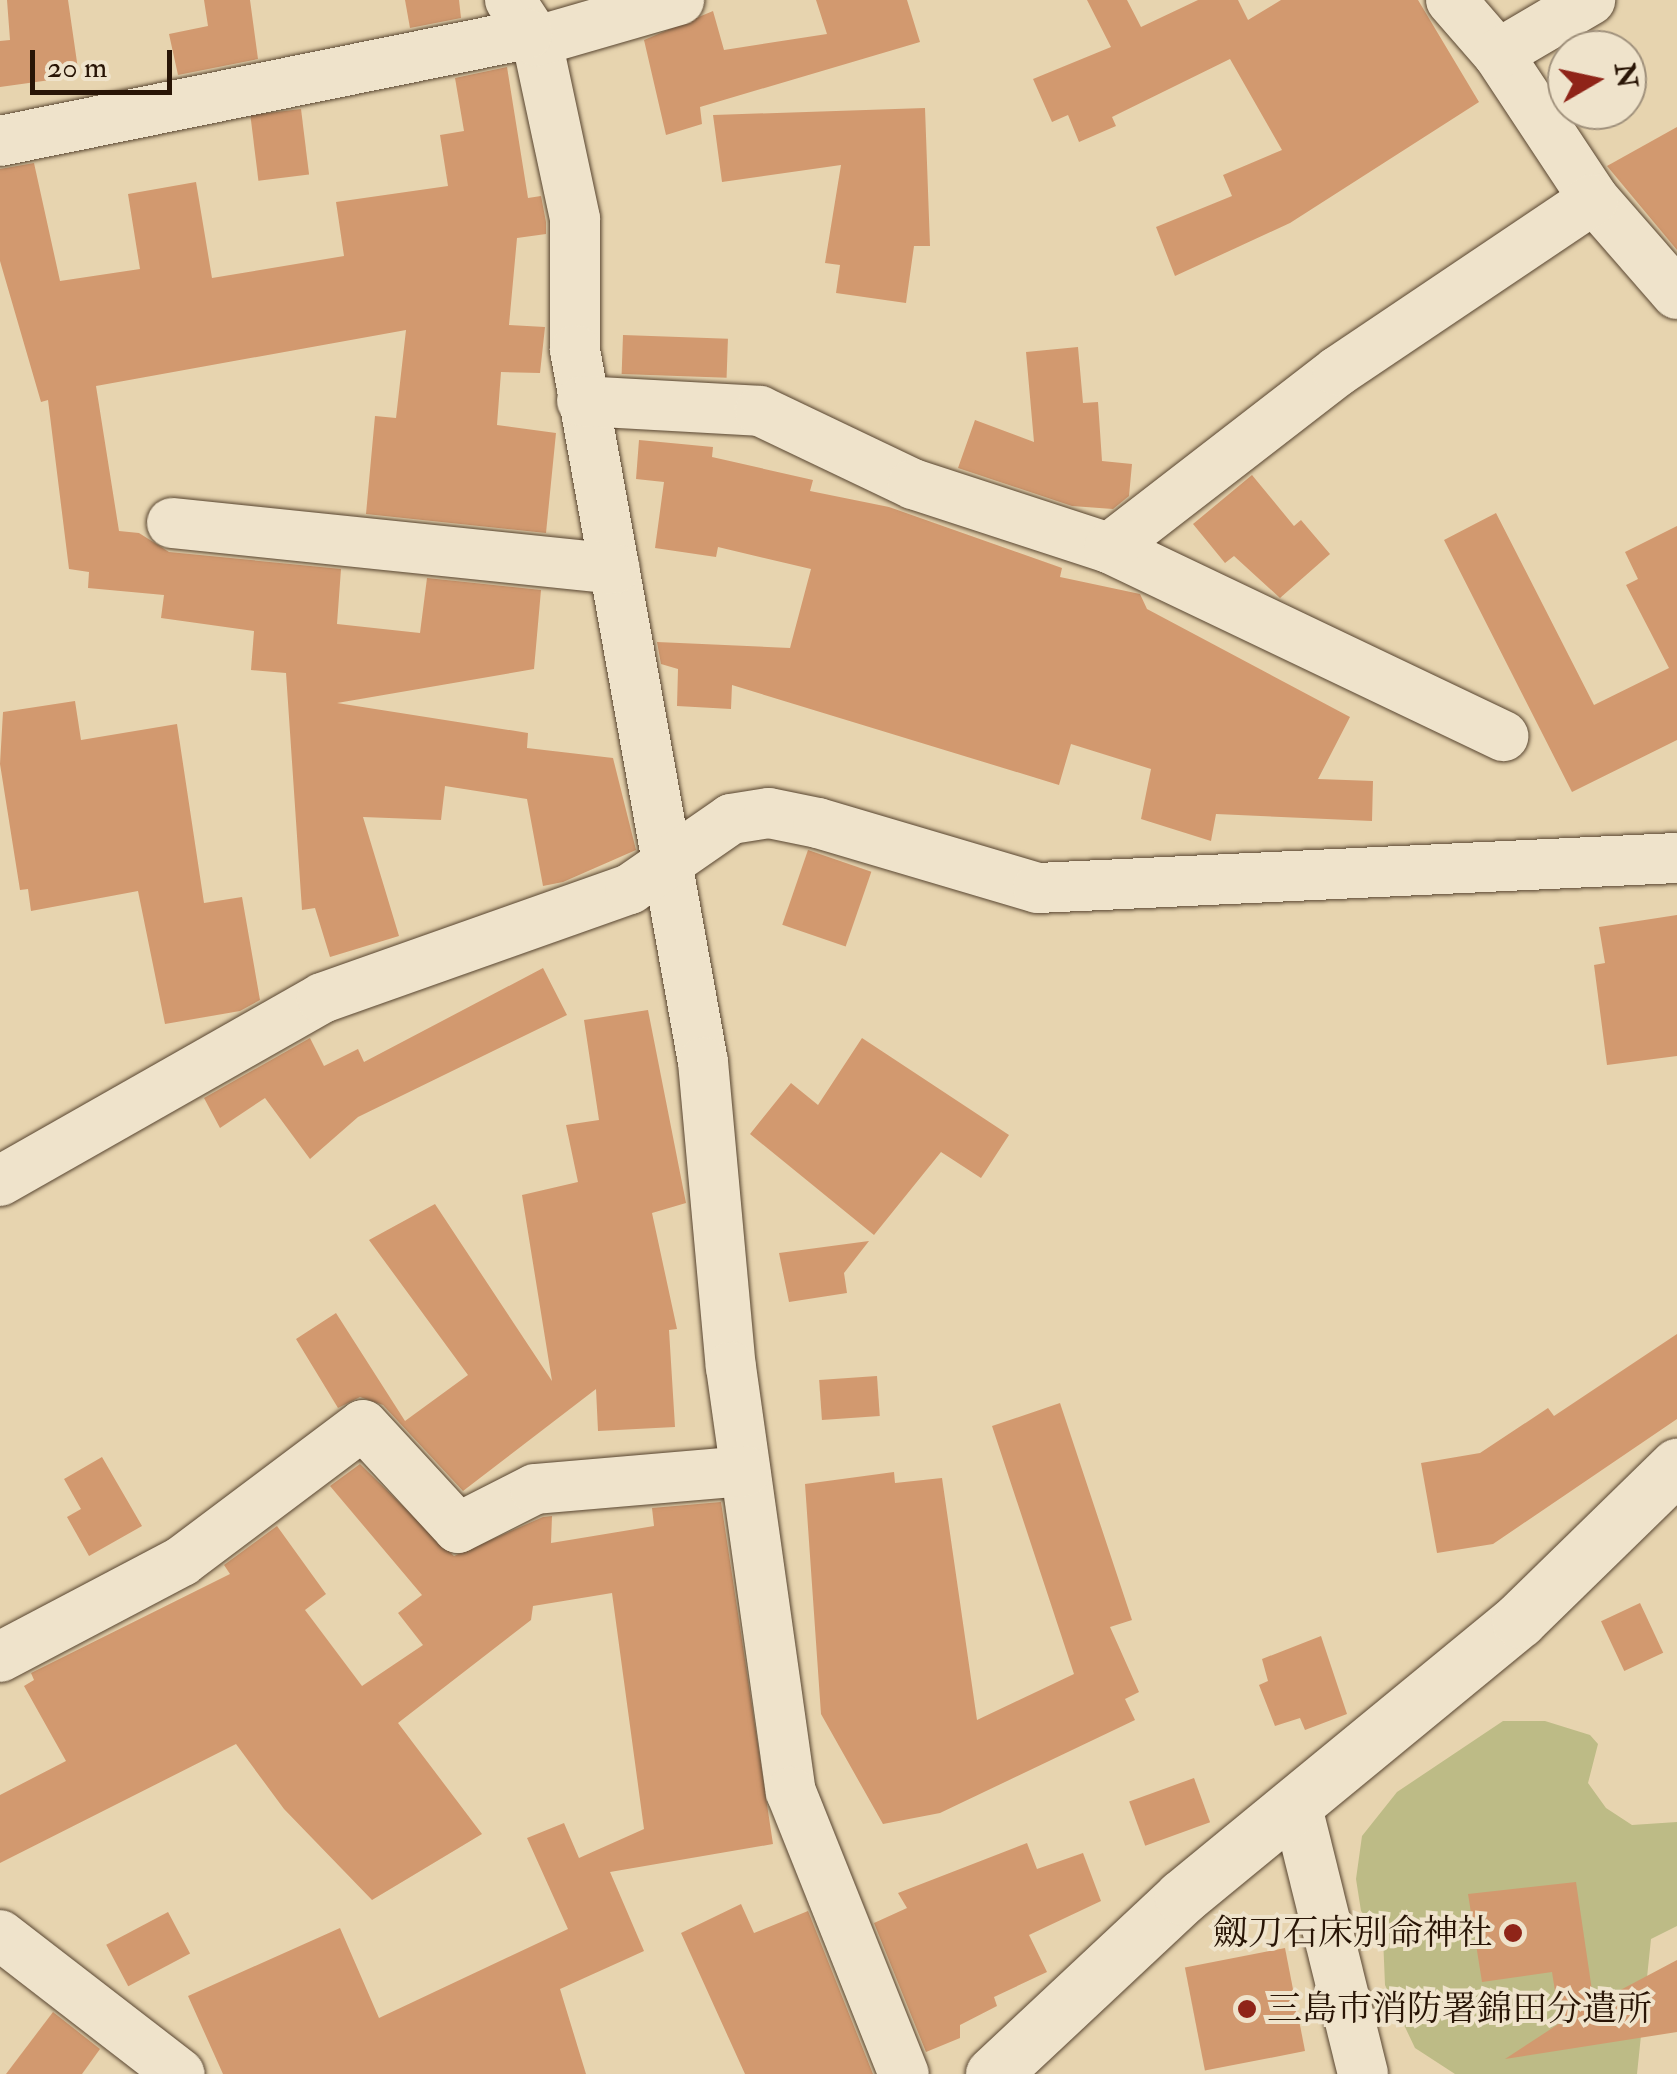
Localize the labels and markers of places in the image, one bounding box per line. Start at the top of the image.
place label: 劔刀石床別命神社 [1213,1912,1493,1954]
marker: 劔刀石床別命神社 [1502,1922,1524,1944]
place label: 三島市消防署錦田分遣所 [1267,1988,1652,2030]
marker: 三島市消防署錦田分遣所 [1236,1998,1258,2020]

